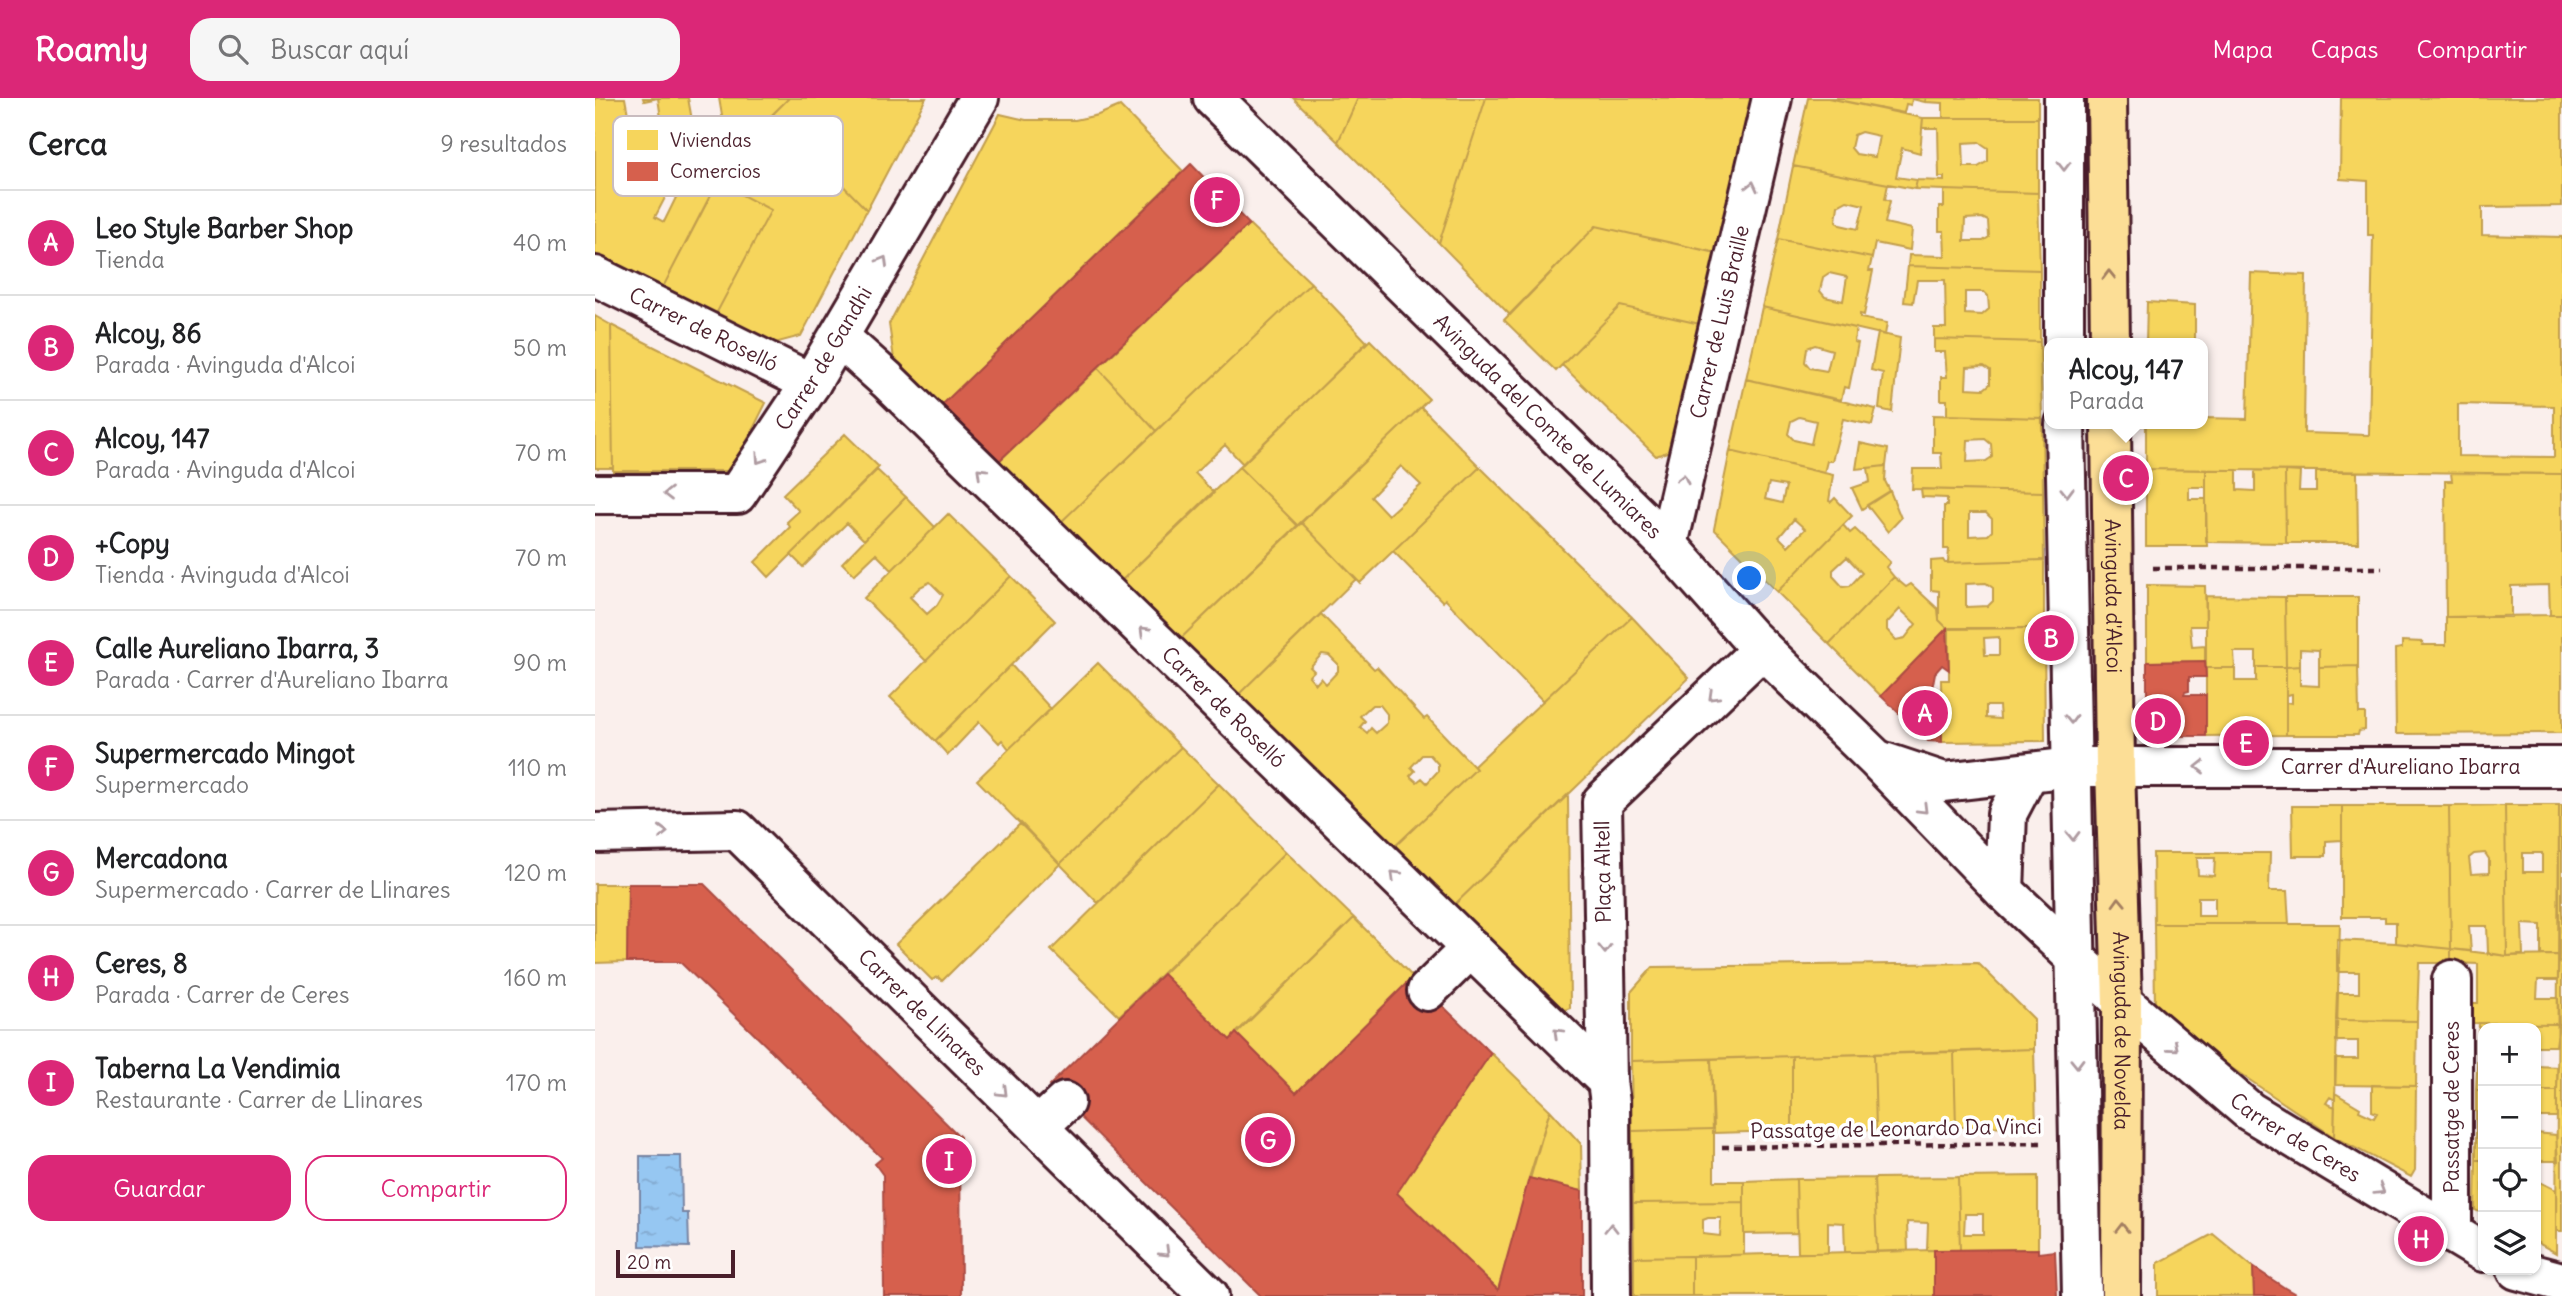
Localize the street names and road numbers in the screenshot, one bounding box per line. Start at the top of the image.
street label: Carrer de Luis Braille [1684,222,1755,421]
street label: Carrer de Roselló [625,281,783,377]
street label: Carrer de Gandhi [769,281,878,436]
street label: Avinguda del Comte de Lumiares [1428,308,1668,545]
street label: Avinguda d'Alcoi [2099,519,2128,673]
street label: Carrer de Roselló [1156,641,1292,774]
street label: Carrer d'Aureliano Ibarra [2281,753,2520,780]
street label: Plaça Altell [1588,821,1617,923]
street label: Avinguda de Novelda [2107,931,2136,1130]
street label: Carrer de Llinares [853,943,992,1081]
street label: Passatge de Ceres [2438,1021,2465,1193]
street label: Carrer de Ceres [2224,1087,2366,1188]
street label: Passatge de Leonardo Da Vinci [1750,1112,2042,1145]

